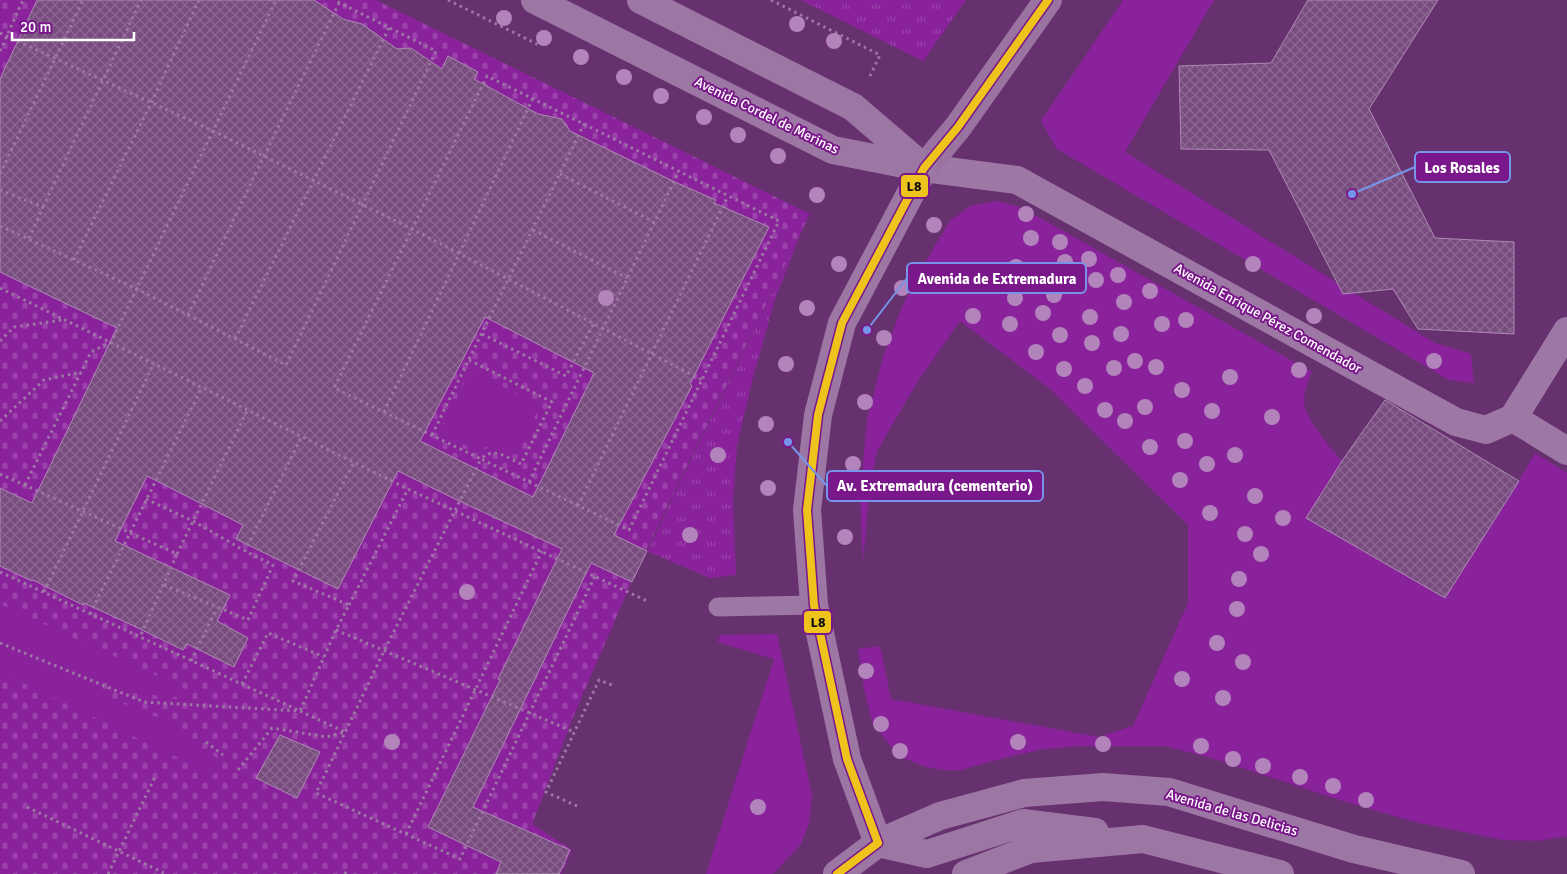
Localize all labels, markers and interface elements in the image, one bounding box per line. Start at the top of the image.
scale bar [12,10,135,42]
text: 20 m [20,18,51,36]
street label: Avenida Cordel de Merinas [692,73,842,158]
callout: Los Rosales [1415,152,1510,182]
text: Los Rosales [1424,159,1500,177]
line badge: L8 [900,174,929,198]
text: L8 [907,178,922,195]
street label: Avenida Enrique Pérez Comendador [1171,260,1365,378]
callout: Avenida de Extremadura [907,263,1086,293]
text: Avenida de Extremadura [918,270,1077,288]
callout: Av. Extremadura (cementerio) [827,471,1043,501]
text: Av. Extremadura (cementerio) [837,477,1033,495]
line badge: L8 [803,610,832,634]
text: L8 [811,614,826,631]
street label: Avenida de las Delicias [1164,786,1300,839]

